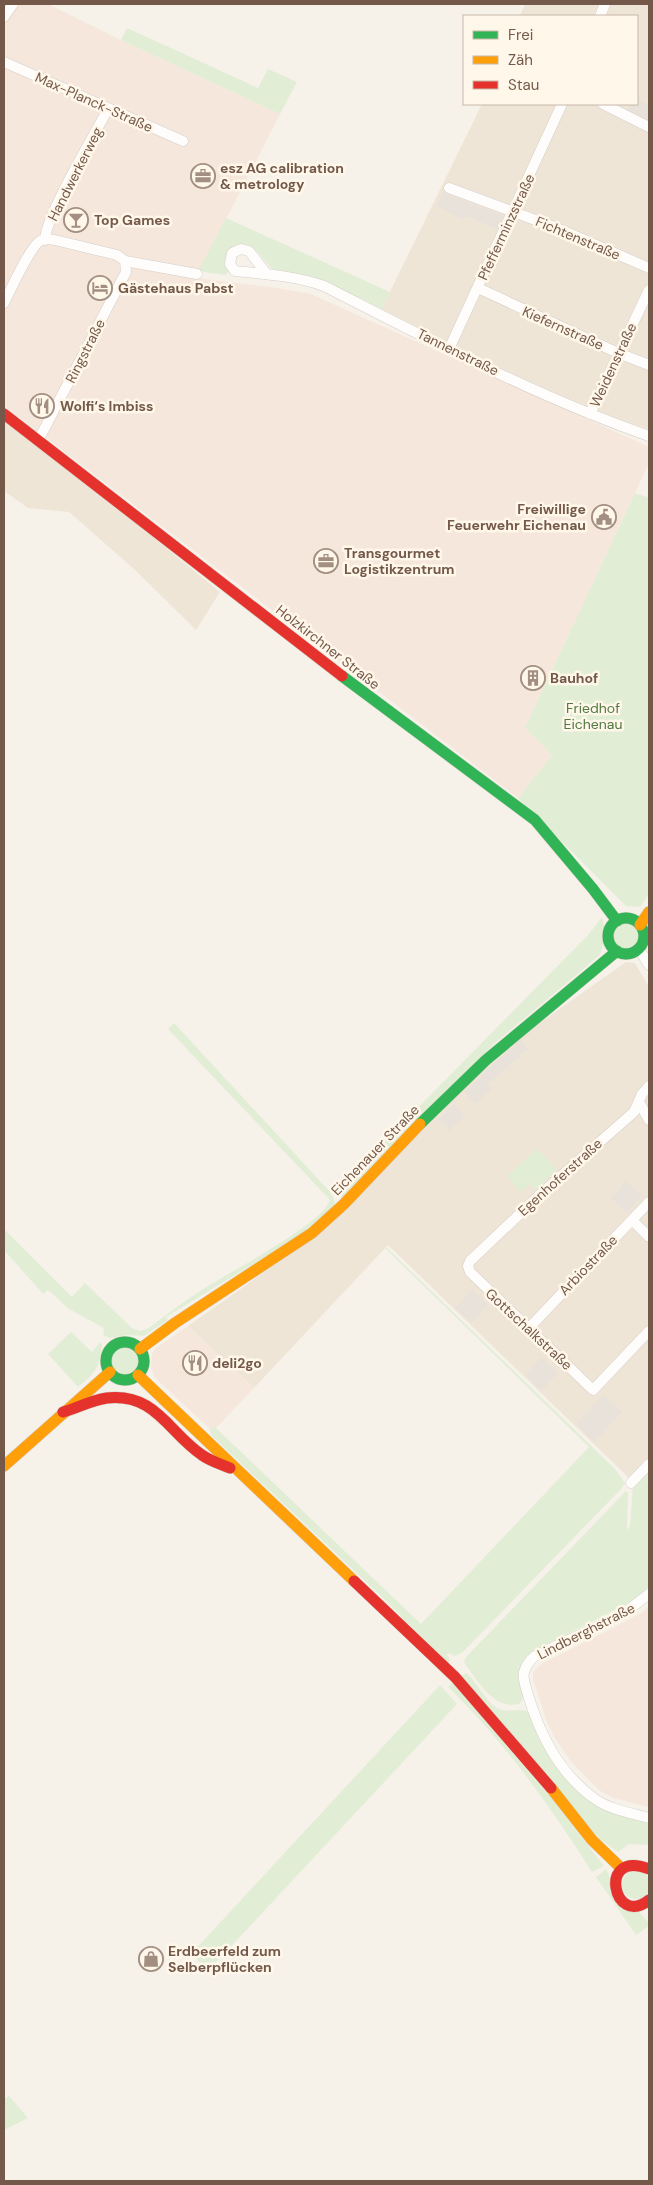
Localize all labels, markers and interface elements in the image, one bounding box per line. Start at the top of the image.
legend [463,15,638,105]
text: Frei [508,25,533,45]
text: Zäh [508,50,533,70]
street label: Max-Planck-Straße [32,68,156,136]
text: Stau [508,75,539,95]
street label: Handwerkerweg [44,124,107,224]
place label: esz AG calibration & metrology [220,159,344,193]
office icon: esz AG calibration & metrology [190,163,216,189]
street label: Pfefferminzstraße [473,171,539,283]
bar icon: Top Games [63,207,89,233]
place label: Top Games [94,211,170,229]
street label: Fichtenstraße [533,212,623,264]
hotel icon: Gästehaus Pabst [87,275,113,301]
place label: Gästehaus Pabst [118,279,234,297]
street label: Kiefernstraße [520,302,607,354]
street label: Ringstraße [61,316,109,386]
street label: Weidenstraße [586,320,640,410]
street label: Tannenstraße [414,325,502,380]
restaurant icon: Wolfi‘s Imbiss [29,393,55,419]
place label: Wolfi‘s Imbiss [60,397,154,415]
place label: Freiwillige Feuerwehr Eichenau [447,500,586,534]
public building icon: Freiwillige Feuerwehr Eichenau [591,504,617,530]
place label: Transgourmet Logistikzentrum [344,544,455,578]
office icon: Transgourmet Logistikzentrum [313,548,339,574]
street label: Holzkirchner Straße [272,601,384,693]
building icon: Bauhof [520,665,546,691]
place label: Bauhof [550,669,598,687]
park label: Friedhof Eichenau [564,699,622,733]
street label: Eichenauer Straße [327,1101,423,1199]
street label: Egenhoferstraße [514,1134,606,1220]
street label: Arbiostraße [555,1231,621,1299]
street label: Gottschalkstraße [482,1284,576,1374]
restaurant icon: deli2go [182,1350,208,1376]
place label: deli2go [212,1354,262,1372]
street label: Lindberghstraße [534,1599,638,1663]
place label: Erdbeerfeld zum Selberpflücken [168,1942,281,1976]
shop icon: Erdbeerfeld zum Selberpflücken [138,1946,164,1972]

